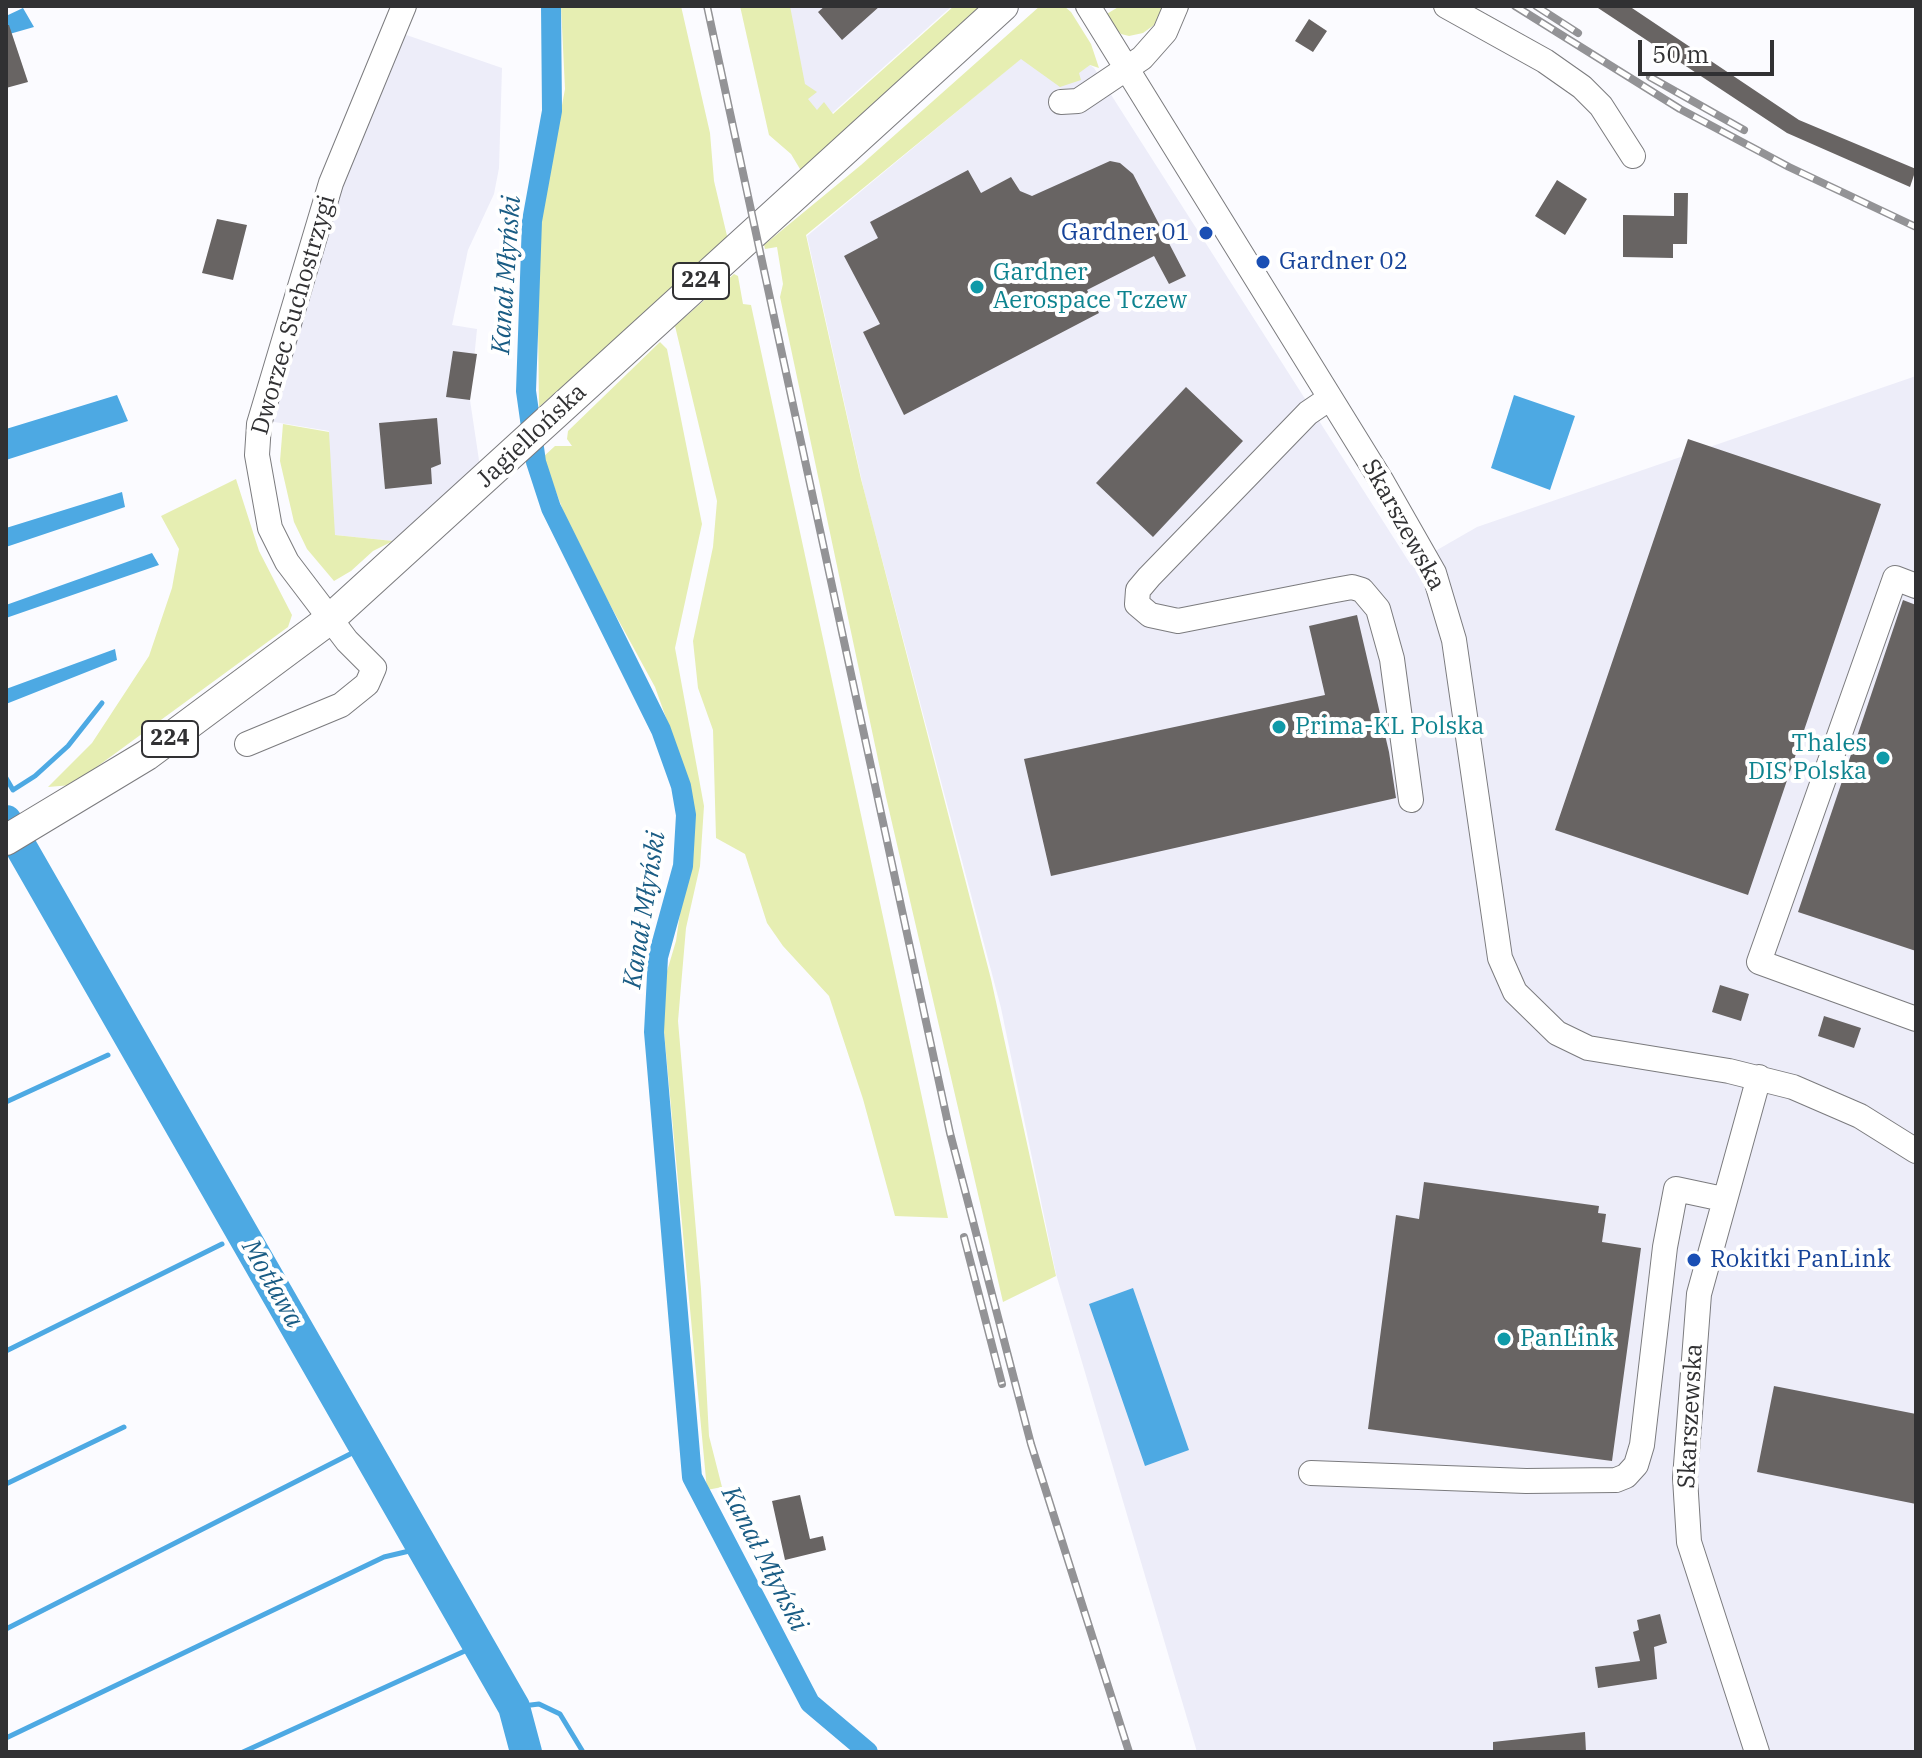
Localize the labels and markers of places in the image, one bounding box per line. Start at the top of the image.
place label: Gardner 01 [1061,219,1190,247]
marker: Gardner 01 [1197,224,1215,242]
place label: Gardner 02 [1279,248,1408,276]
marker: Gardner 02 [1254,253,1272,271]
place label: Gardner Aerospace Tczew [993,259,1187,315]
marker: Gardner Aerospace Tczew [968,278,986,296]
place label: Prima-KL Polska [1295,713,1484,741]
marker: Prima-KL Polska [1270,718,1288,736]
place label: Thales DIS Polska [1748,730,1867,786]
marker: Thales DIS Polska [1874,749,1892,767]
place label: Rokitki PanLink [1710,1246,1891,1274]
marker: Rokitki PanLink [1685,1251,1703,1269]
place label: PanLink [1520,1325,1614,1353]
marker: PanLink [1495,1330,1513,1348]

